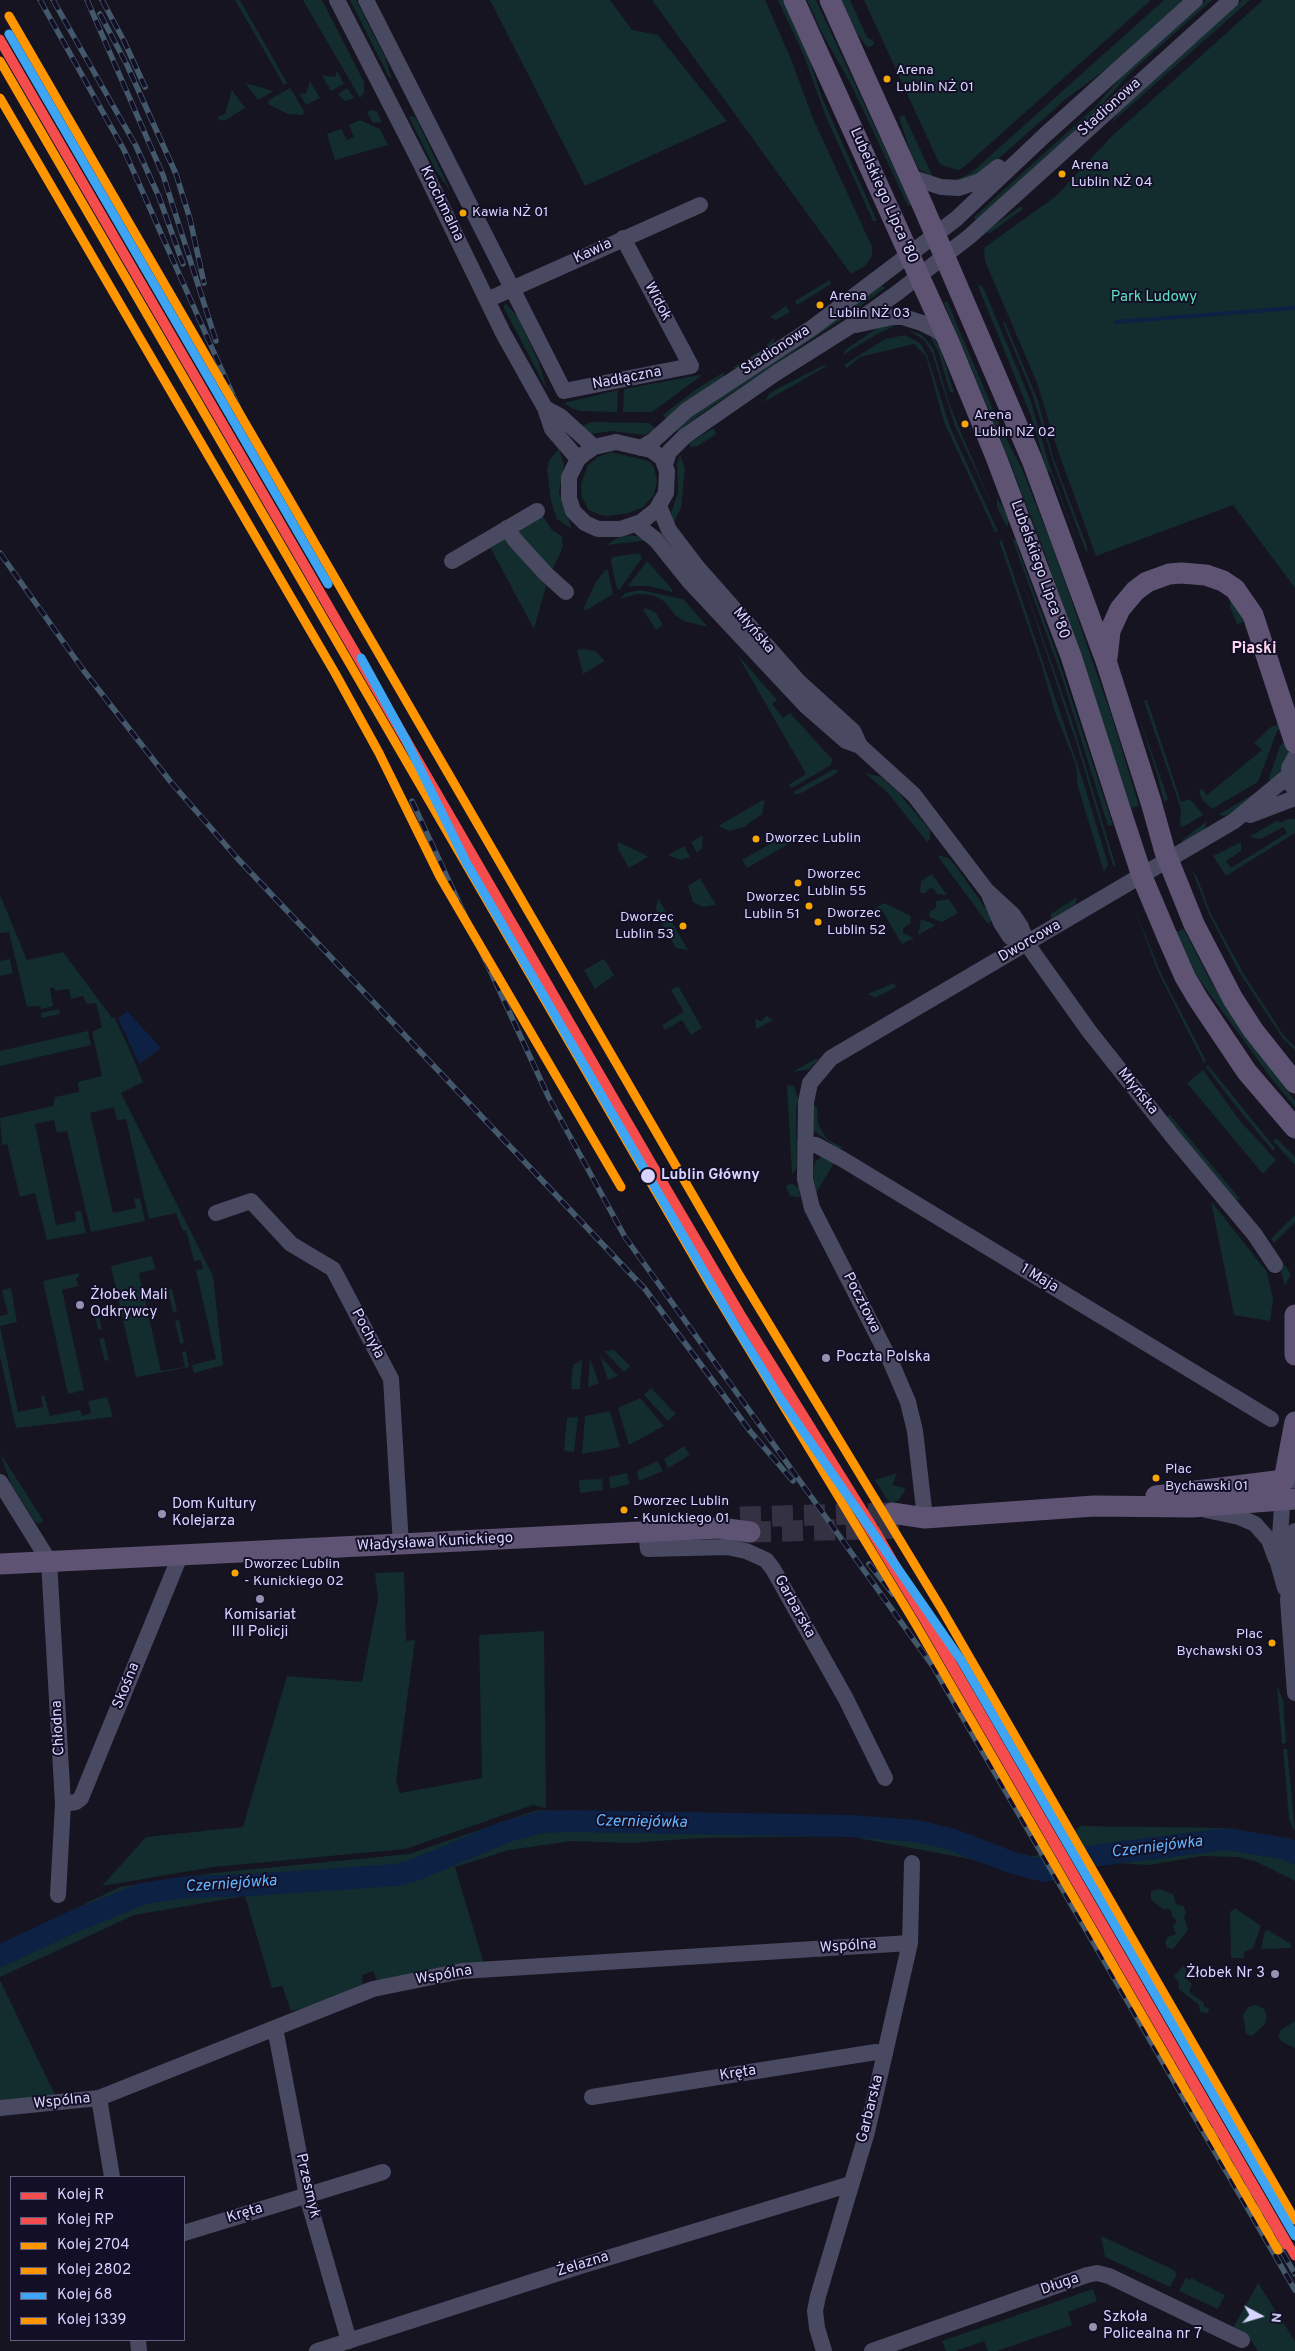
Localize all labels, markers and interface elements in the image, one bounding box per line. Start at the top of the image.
place label: Arena Lublin NŻ 01 [896,63,974,95]
marker: Arena Lublin NŻ 01 [882,74,892,84]
street label: Stadionowa [1075,75,1145,141]
street label: Lubelskiego Lipca '80 [845,125,921,267]
place label: Arena Lublin NŻ 04 [1071,158,1153,190]
street label: Krochmalna [415,164,467,244]
marker: Arena Lublin NŻ 04 [1057,169,1067,179]
place label: Kawia NŻ 01 [472,205,549,221]
marker: Kawia NŻ 01 [458,208,468,218]
street label: Kawia [571,235,615,269]
street label: Widok [639,280,675,324]
place label: Arena Lublin NŻ 03 [829,289,910,322]
park label: Park Ludowy [1111,289,1197,307]
marker: Arena Lublin NŻ 03 [815,300,825,310]
street label: Stadionowa [738,322,814,380]
street label: Nadłączna [591,363,663,395]
place label: Arena Lublin NŻ 02 [974,408,1055,441]
marker: Arena Lublin NŻ 02 [960,419,970,429]
street label: Lubelskiego Lipca '80 [1005,498,1073,642]
street label: Młyńska [728,604,778,658]
district label: Piaski [1231,640,1277,660]
place label: Dworzec Lublin [765,831,861,847]
marker: Dworzec Lublin [751,834,761,844]
place label: Dworzec Lublin 55 [807,867,866,900]
marker: Dworzec Lublin 55 [793,878,803,888]
place label: Dworzec Lublin 51 [744,890,800,922]
marker: Dworzec Lublin 51 [804,901,814,911]
place label: Dworzec Lublin 52 [827,906,886,939]
place label: Dworzec Lublin 53 [615,910,674,942]
marker: Dworzec Lublin 52 [813,917,823,927]
street label: Dworcowa [996,917,1064,967]
marker: Dworzec Lublin 53 [678,921,688,931]
street label: Młyńska [1113,1065,1161,1119]
marker: Lublin Główny [639,1167,657,1185]
place label: Lublin Główny [661,1167,760,1185]
street label: 1 Maja [1017,1261,1061,1297]
street label: Pocztowa [838,1270,884,1336]
place label: Żłobek Mali Odkrywcy [90,1287,168,1322]
marker: Żłobek Mali Odkrywcy [74,1299,86,1311]
street label: Pochyła [346,1306,388,1362]
place label: Poczta Polska [836,1349,930,1367]
marker: Poczta Polska [820,1352,832,1364]
place label: Plac Bychawski 01 [1165,1462,1248,1494]
marker: Plac Bychawski 01 [1151,1473,1161,1483]
place label: Dworzec Lublin - Kunickiego 01 [633,1494,729,1526]
place label: Dom Kultury Kolejarza [172,1496,257,1531]
marker: Dworzec Lublin - Kunickiego 01 [619,1505,629,1515]
marker: Dom Kultury Kolejarza [156,1508,168,1520]
street label: Władysława Kunickiego [356,1530,514,1556]
place label: Dworzec Lublin - Kunickiego 02 [244,1557,344,1590]
marker: Dworzec Lublin - Kunickiego 02 [230,1568,240,1578]
street label: Garbarska [769,1572,819,1642]
marker: Komisariat III Policji [254,1593,266,1605]
place label: Komisariat III Policji [224,1607,296,1642]
place label: Plac Bychawski 03 [1176,1627,1263,1660]
marker: Plac Bychawski 03 [1267,1638,1277,1648]
street label: Skośna [110,1660,144,1712]
street label: Chłodna [49,1700,69,1756]
water label: Czerniejówka [595,1813,687,1833]
water label: Czerniejówka [1110,1833,1204,1863]
water label: Czerniejówka [184,1872,278,1898]
street label: Wspólna [819,1936,877,1958]
street label: Wspólna [414,1962,474,1990]
place label: Żłobek Nr 3 [1186,1965,1265,1983]
marker: Żłobek Nr 3 [1269,1968,1281,1980]
street label: Kręta [718,2062,758,2086]
street label: Garbarska [854,2073,888,2145]
street label: Wspólna [33,2090,91,2114]
street label: Przesmyk [291,2152,323,2220]
legend [10,2176,185,2341]
text: Kolej R [57,2186,104,2205]
street label: Kręta [225,2200,265,2228]
text: Kolej RP [57,2211,114,2230]
text: Kolej 2704 [57,2236,130,2255]
street label: Żelazna [555,2249,611,2281]
text: Kolej 2802 [57,2261,131,2280]
street label: Długa [1039,2270,1081,2300]
text: Kolej 68 [57,2286,112,2305]
north arrow [1235,2291,1285,2341]
place label: Szkoła Policealna nr 7 [1103,2309,1202,2344]
text: Kolej 1339 [57,2311,127,2330]
text: N [1266,2312,1284,2324]
marker: Szkoła Policealna nr 7 [1087,2321,1099,2333]

